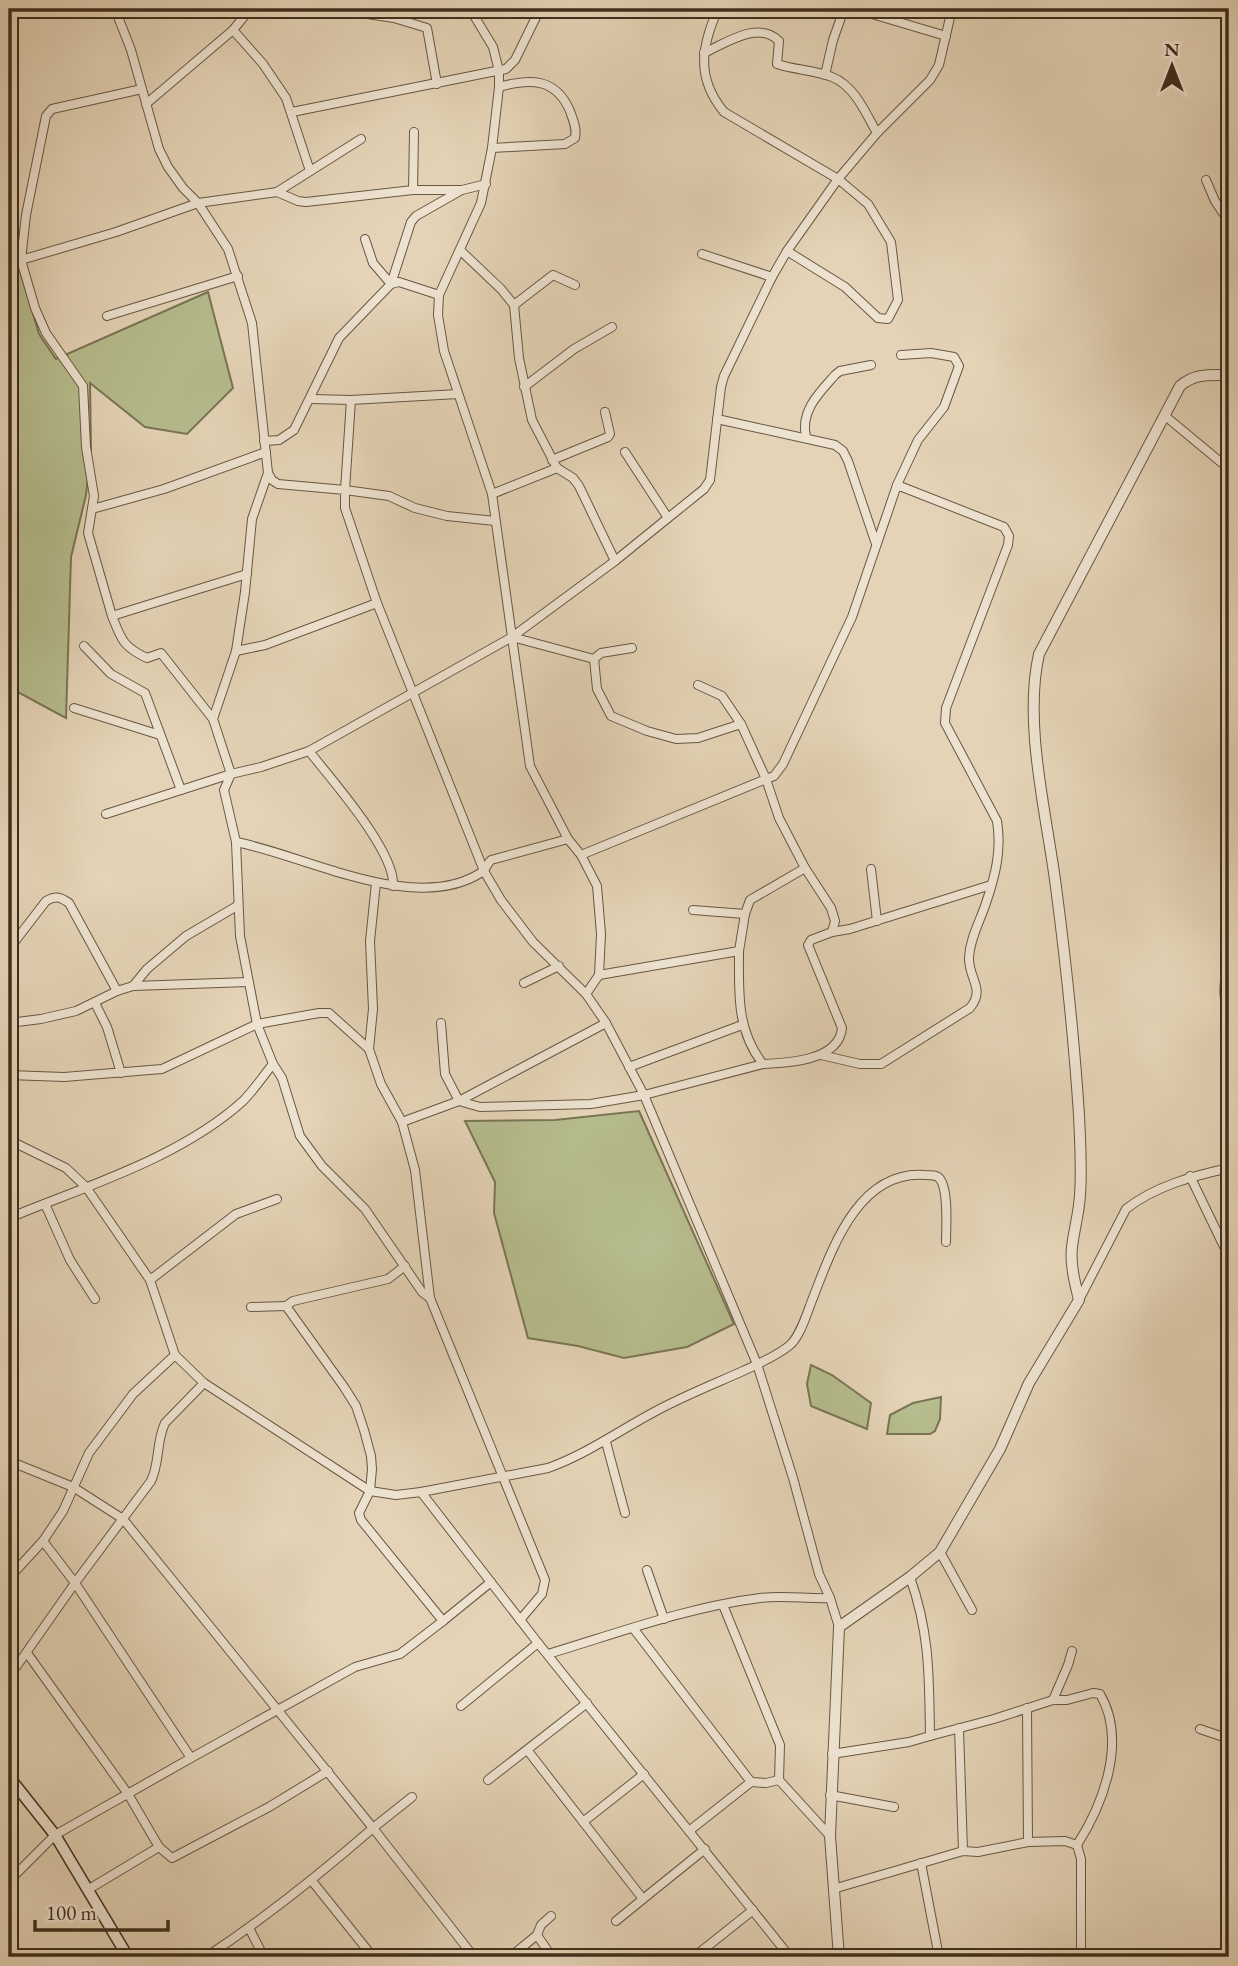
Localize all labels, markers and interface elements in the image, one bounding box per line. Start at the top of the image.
north arrow [1136,32,1206,102]
text: N [1164,37,1180,62]
scale bar [35,1889,168,1933]
text: 100 m [46,1899,97,1926]

